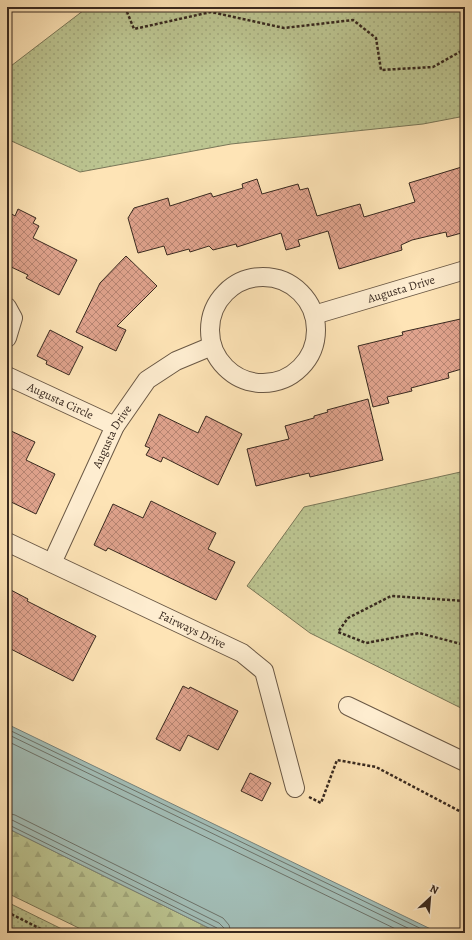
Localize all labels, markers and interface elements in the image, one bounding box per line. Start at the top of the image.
street label: Augusta Drive [365,271,437,307]
street label: Augusta Circle [24,378,96,423]
street label: Augusta Drive [88,402,135,472]
street label: Fairways Drive [156,607,229,652]
north arrow [410,878,450,918]
text: N [427,881,441,898]

